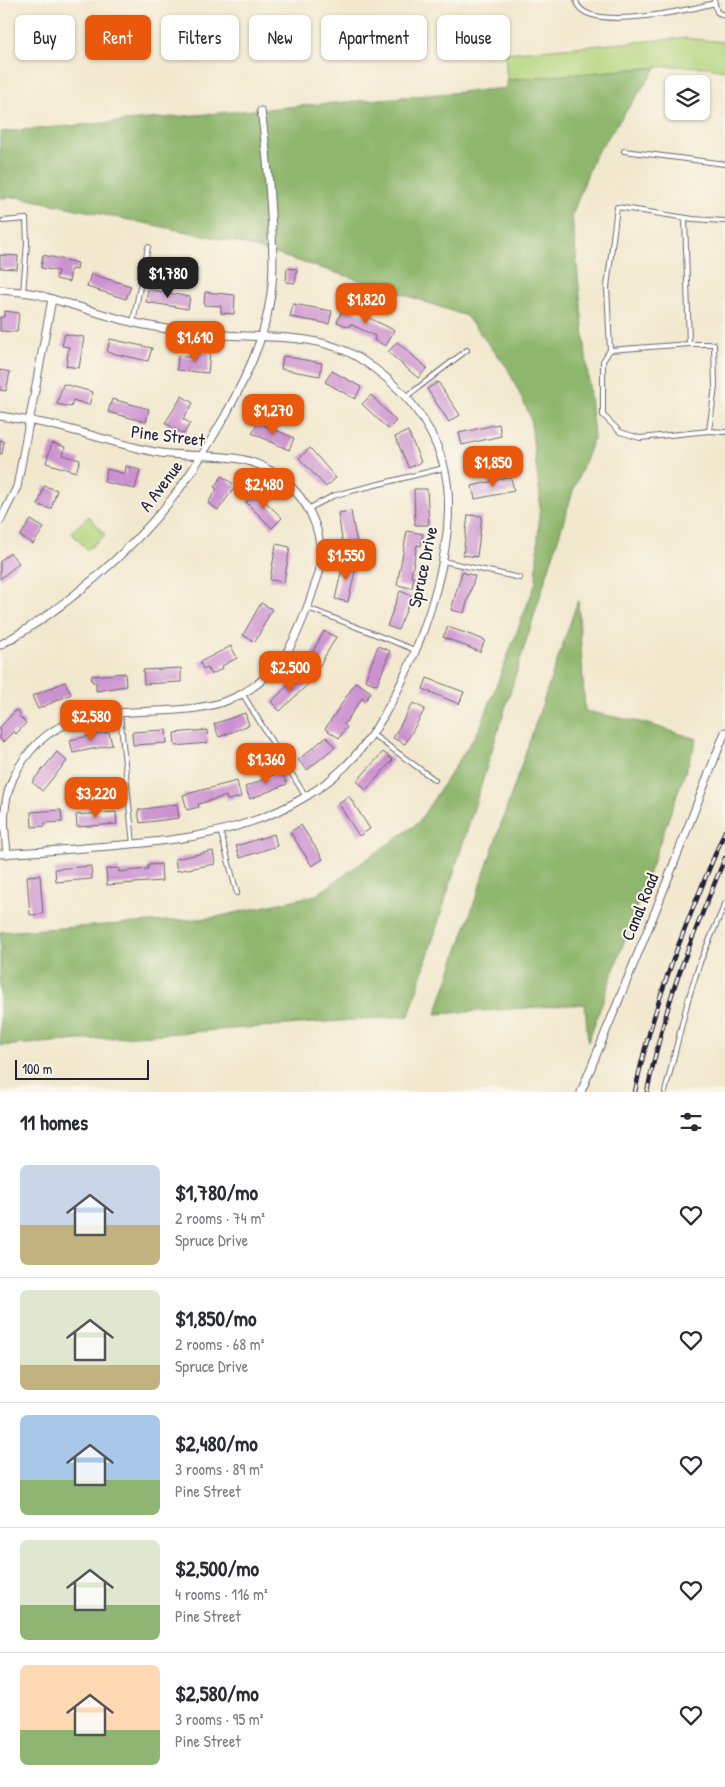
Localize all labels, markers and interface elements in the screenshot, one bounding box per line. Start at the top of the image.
chip: Buy [15,15,75,60]
chip: Rent [85,15,151,60]
chip: Filters [161,15,239,60]
chip: New [249,15,311,60]
chip: Apartment [321,15,427,60]
chip: House [437,15,510,60]
map controls [665,75,710,120]
button: layers [665,75,710,120]
pin: $1,780 [127,256,209,299]
text: $1,780 [148,262,188,284]
pin: $1,820 [325,282,407,325]
text: $1,820 [347,288,385,310]
pin: $1,610 [154,320,236,363]
text: $1,610 [177,326,213,348]
pin: $1,270 [232,394,314,436]
text: $1,270 [253,399,293,421]
street label: Pine Street [130,419,207,453]
pin: $1,850 [452,446,534,488]
text: $1,850 [474,451,512,473]
street label: A Avenue [133,455,188,517]
pin: $2,480 [223,468,305,510]
text: $2,480 [245,473,283,495]
street label: Spruce Drive [402,524,443,610]
pin: $1,550 [305,538,387,581]
text: $1,550 [327,544,365,566]
pin: $2,500 [249,650,331,693]
text: $2,500 [270,656,310,678]
pin: $2,580 [50,700,132,742]
text: $2,580 [71,705,111,727]
pin: $1,360 [225,742,307,785]
text: $1,360 [247,748,285,770]
pin: $3,220 [55,776,137,819]
text: $3,220 [76,782,116,804]
street label: Canal Road [615,869,664,944]
scale bar [15,1057,149,1080]
text: 100 m [22,1059,52,1078]
text: 11 homes [20,1108,88,1137]
icon: filters [677,1108,705,1136]
text: $1,780/mo [175,1178,258,1207]
icon: home [60,1185,120,1245]
icon: heart [677,1201,705,1229]
text: 2 rooms · 74 m² [175,1207,265,1229]
text: Spruce Drive [175,1229,248,1251]
text: $1,850/mo [175,1304,257,1333]
icon: home [60,1310,120,1370]
icon: heart [677,1326,705,1354]
text: 2 rooms · 68 m² [175,1333,264,1355]
text: Spruce Drive [175,1355,248,1377]
text: $2,480/mo [175,1429,258,1458]
icon: home [60,1435,120,1495]
icon: heart [677,1451,705,1479]
text: 3 rooms · 89 m² [175,1458,264,1480]
text: Pine Street [175,1480,241,1502]
text: $2,500/mo [175,1554,259,1583]
icon: home [60,1560,120,1620]
icon: heart [677,1576,705,1604]
text: 4 rooms · 116 m² [175,1583,268,1605]
text: Pine Street [175,1605,241,1627]
text: $2,580/mo [175,1679,259,1708]
icon: home [60,1685,120,1745]
icon: heart [677,1701,705,1729]
text: 3 rooms · 95 m² [175,1708,263,1730]
text: Pine Street [175,1730,241,1752]

